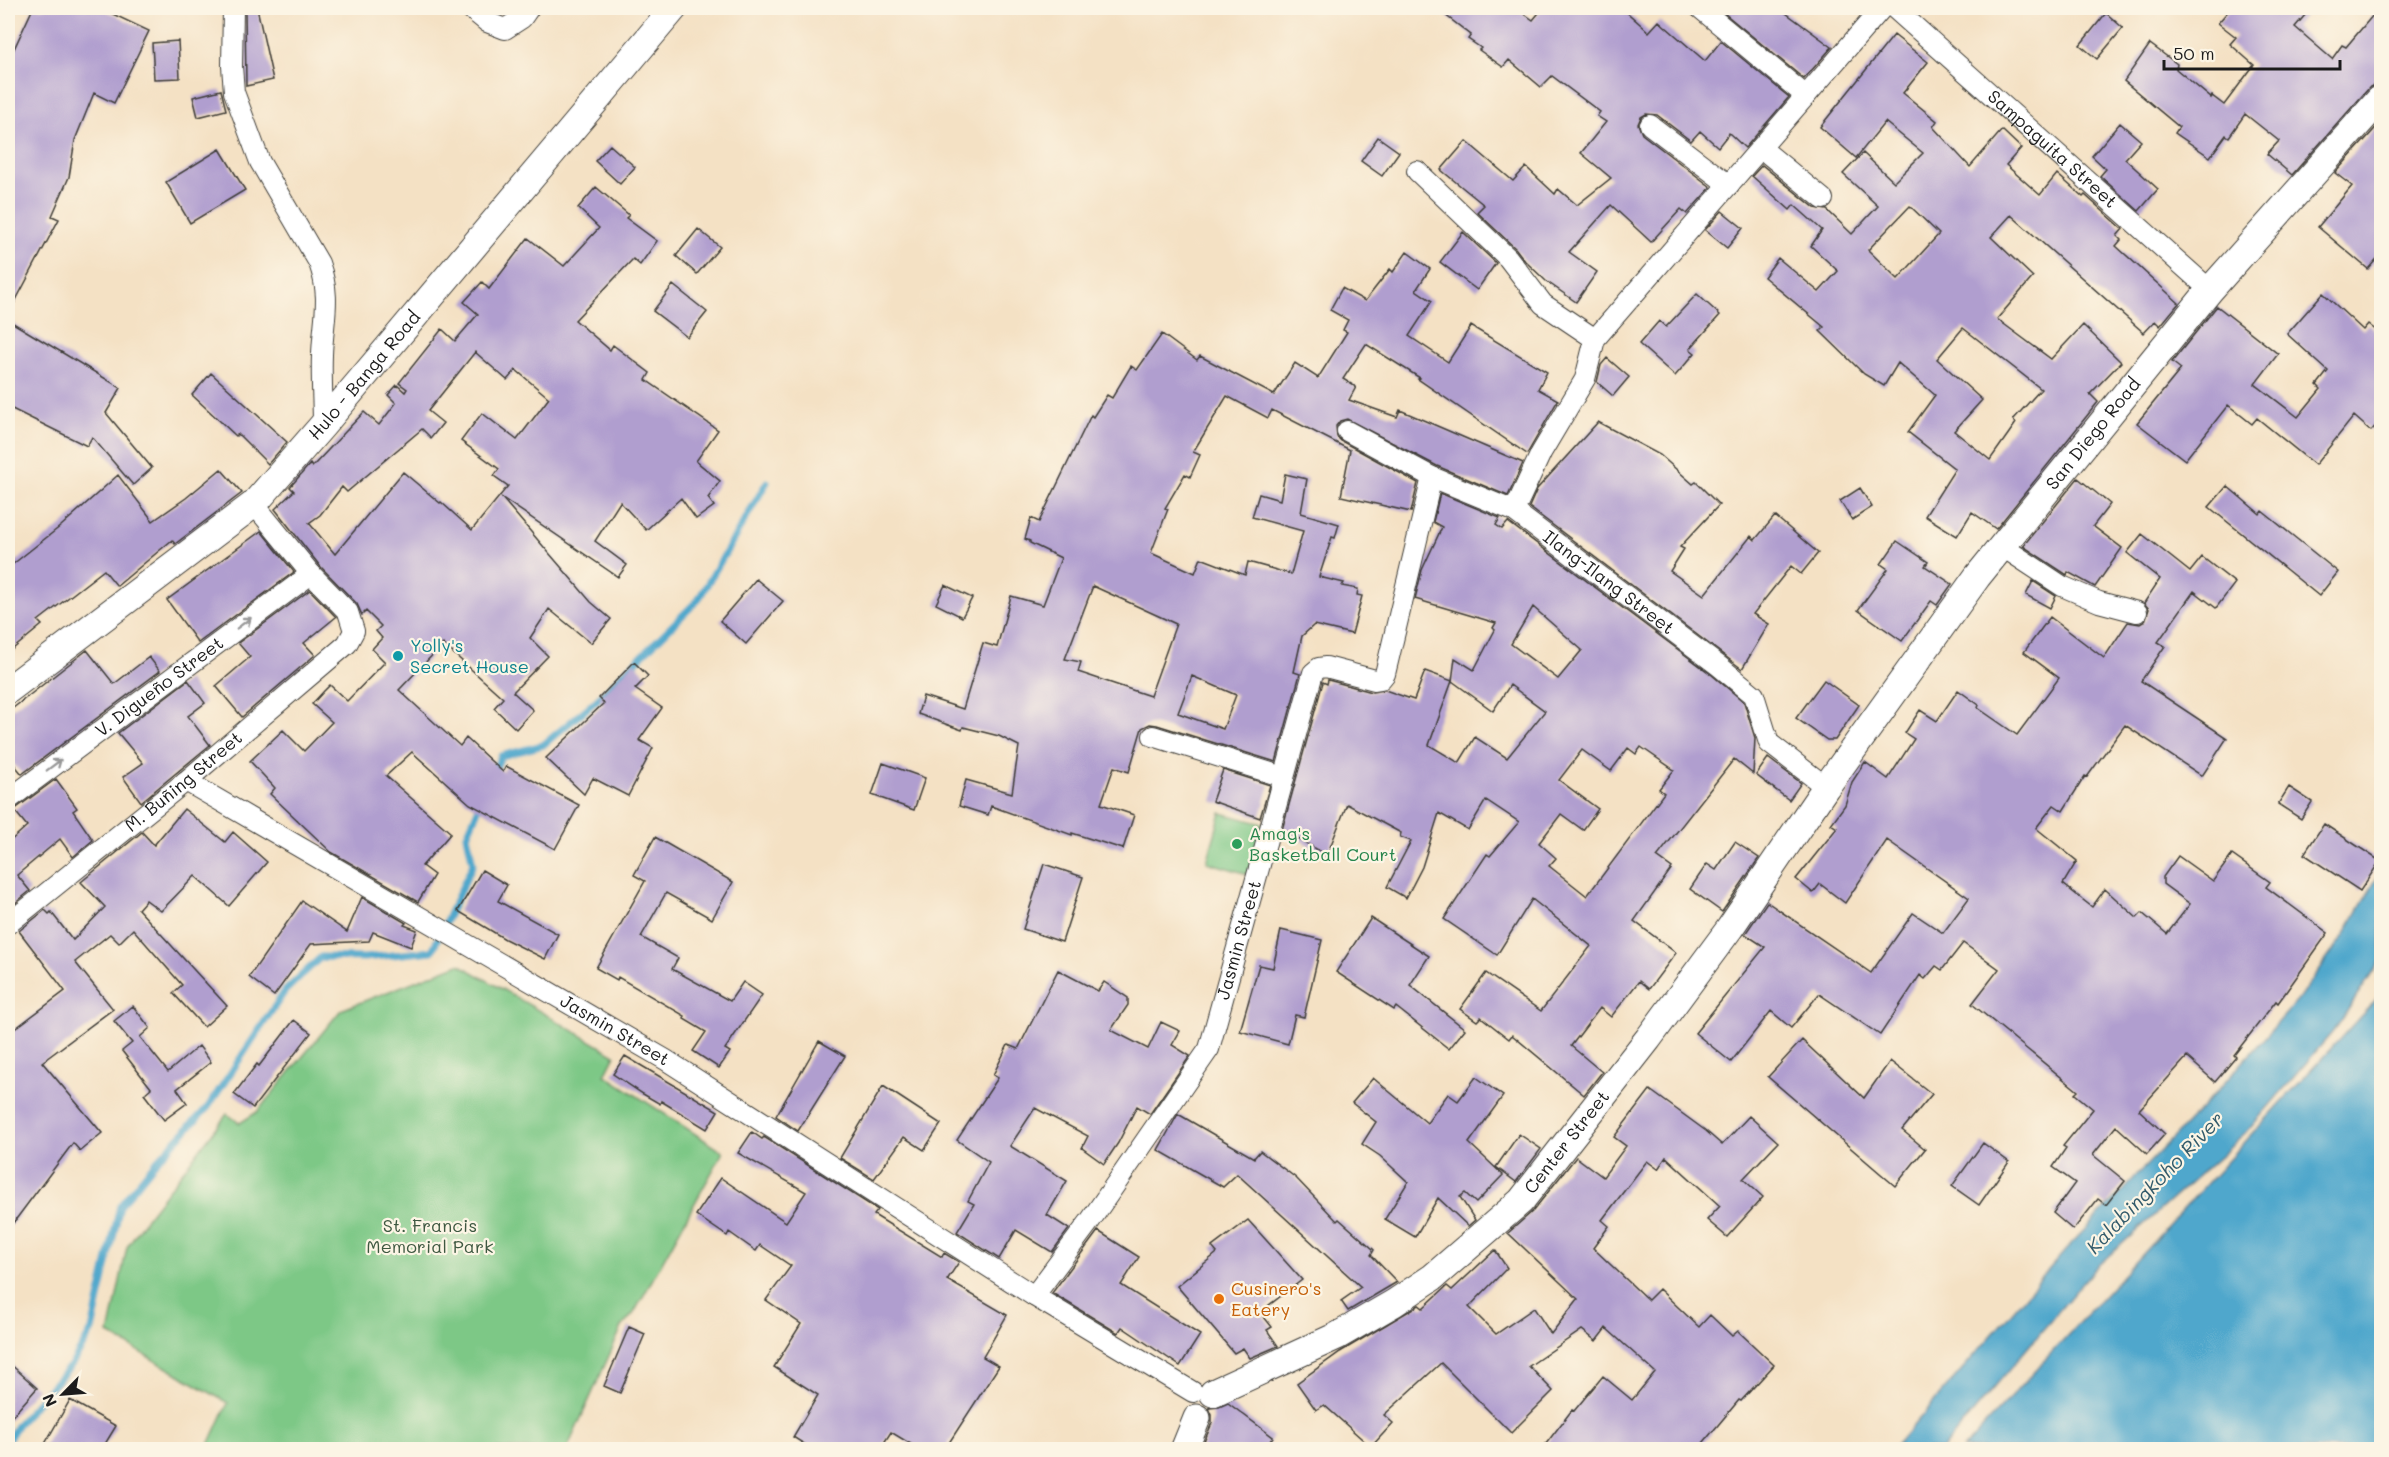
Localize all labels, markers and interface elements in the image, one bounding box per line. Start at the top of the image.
scale bar [2164,33,2340,71]
text: 50 m [2173,41,2215,65]
street label: Sampaguita Street [1983,84,2123,213]
street label: Hulo - Banga Road [303,305,425,444]
street label: San Diego Road [2040,372,2145,494]
street label: Ilang-Ilang Street [1539,524,1680,639]
one-way arrow [236,617,252,630]
street label: V. Digueño Street [90,631,228,742]
place label: Yolly's Secret House [410,633,529,678]
marker: Yolly's Secret House [391,649,405,663]
street label: M. Buñing Street [119,725,247,837]
one-way arrow [46,759,62,771]
place label: Amag's Basketball Court [1249,821,1397,866]
marker: Amag's Basketball Court [1230,837,1244,851]
street label: Jasmin Street [1210,877,1266,1002]
street label: Jasmin Street [556,988,674,1071]
street label: Center Street [1518,1085,1614,1198]
water label: Kalabingkoho River [2080,1106,2229,1259]
park label: St. Francis Memorial Park [366,1213,494,1258]
place label: Cusinero's Eatery [1231,1276,1322,1321]
marker: Cusinero's Eatery [1212,1292,1226,1306]
north arrow [33,1364,93,1424]
text: N [37,1391,61,1410]

